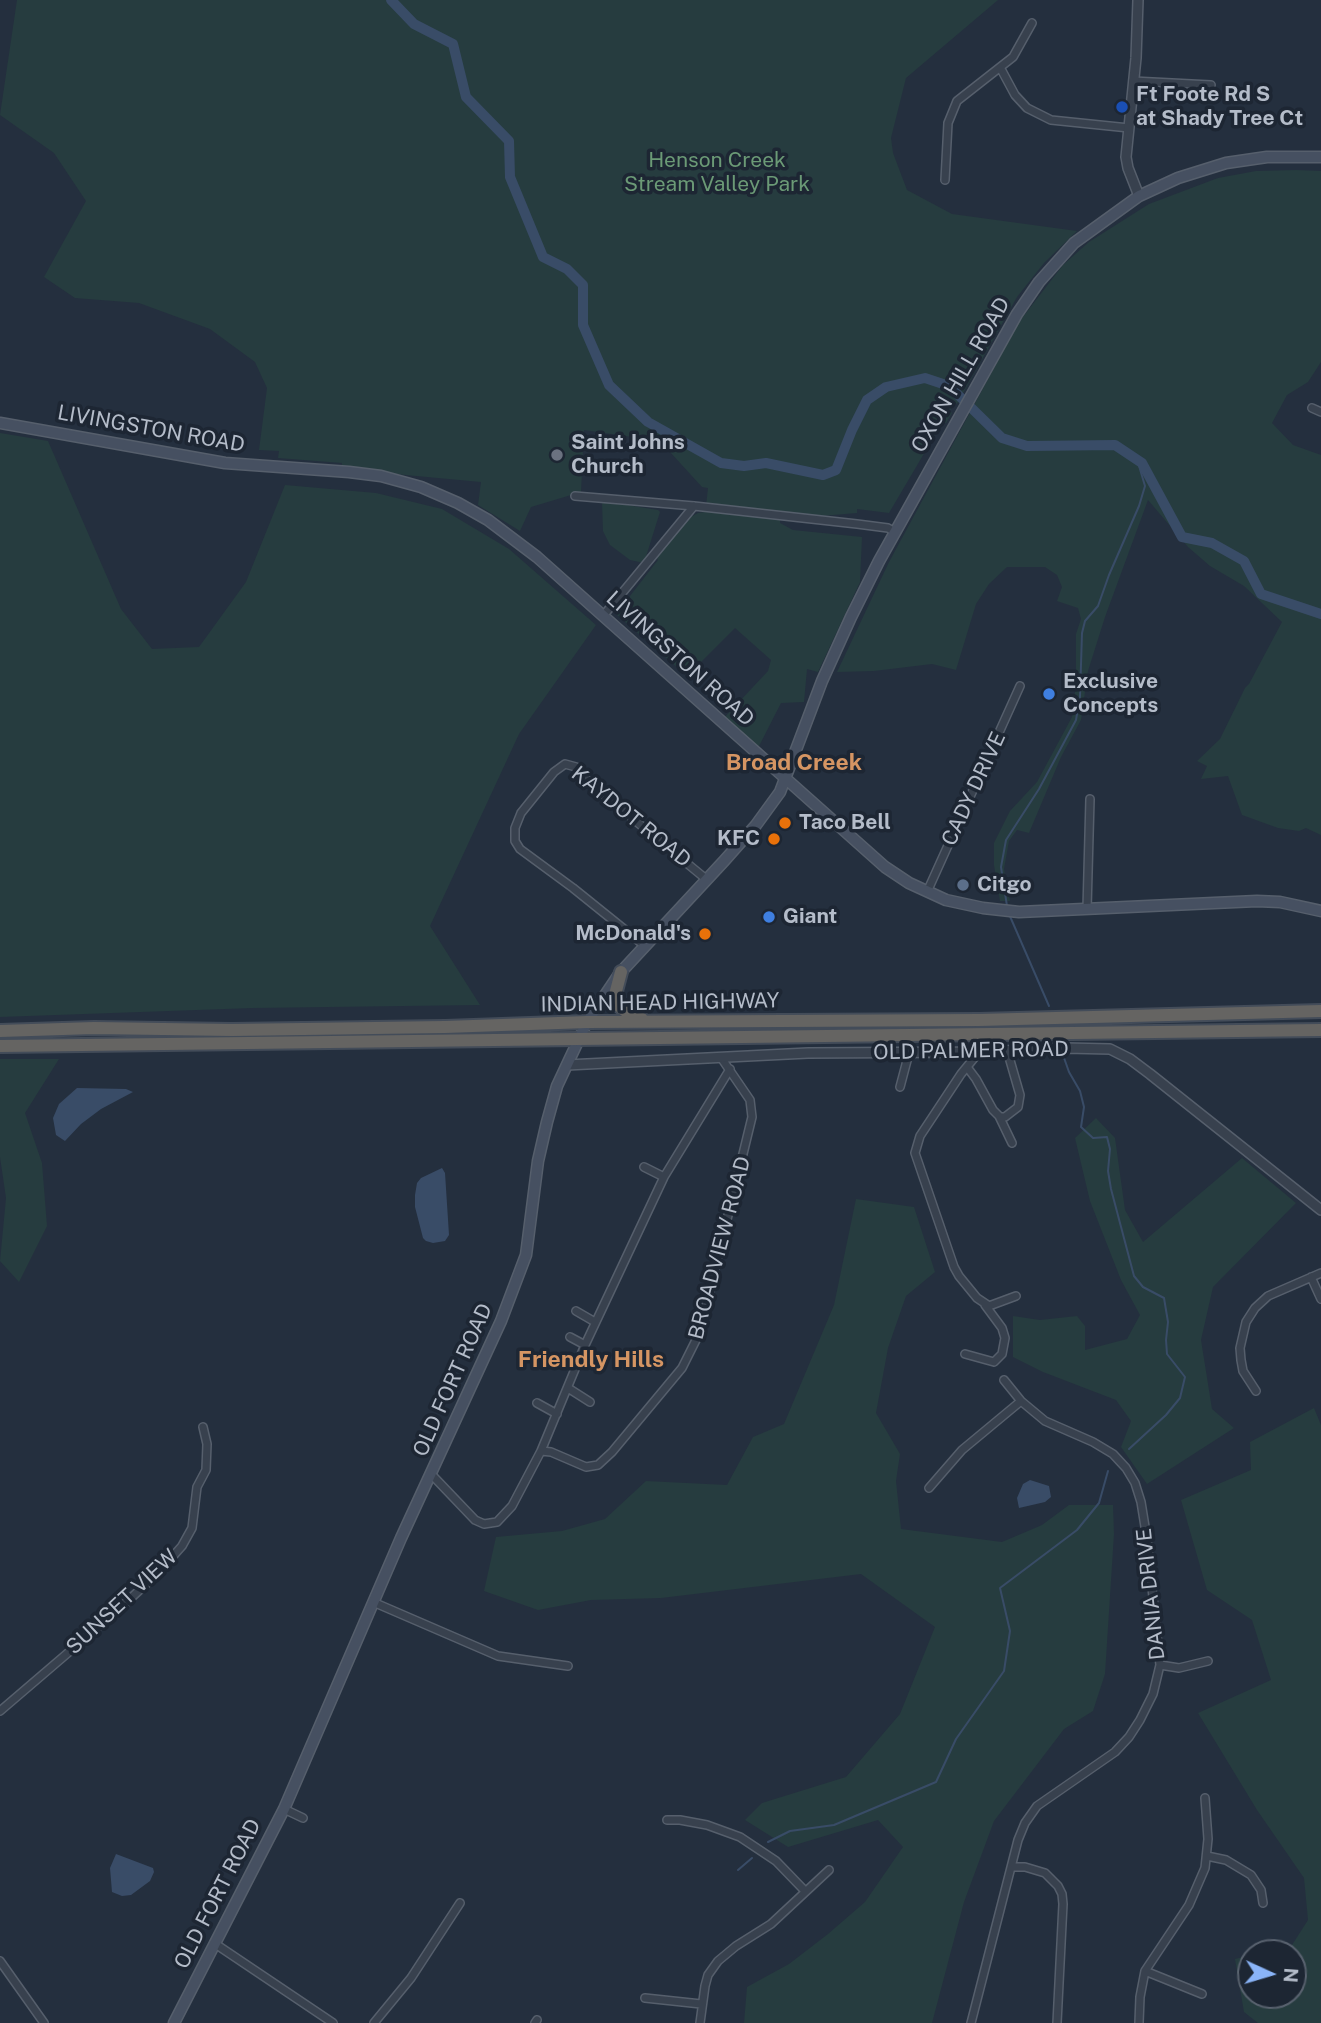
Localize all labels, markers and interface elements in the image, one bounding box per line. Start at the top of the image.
place label: Ft Foote Rd S at Shady Tree Ct [1136,82,1303,132]
marker: Ft Foote Rd S at Shady Tree Ct [1114,99,1130,115]
park label: Henson Creek Stream Valley Park [624,148,810,198]
street label: OXON HILL ROAD [906,293,1016,457]
street label: LIVINGSTON ROAD [55,400,247,458]
place label: Saint Johns Church [571,430,685,480]
marker: Saint Johns Church [549,447,565,463]
street label: LIVINGSTON ROAD [601,586,759,732]
place label: Exclusive Concepts [1063,669,1158,719]
marker: Exclusive Concepts [1041,686,1057,702]
street label: CADY DRIVE [937,728,1011,850]
district label: Broad Creek [726,749,862,777]
street label: KAYDOT ROAD [566,761,696,873]
place label: Taco Bell [799,810,891,836]
marker: Taco Bell [777,815,793,831]
place label: KFC [717,826,760,852]
marker: KFC [766,831,782,847]
place label: Citgo [977,872,1032,898]
marker: Citgo [955,877,971,893]
place label: Giant [783,904,837,930]
marker: Giant [761,909,777,925]
place label: McDonald's [575,921,691,947]
marker: McDonald's [697,926,713,942]
street label: INDIAN HEAD HIGHWAY [540,988,780,1018]
street label: OLD PALMER ROAD [873,1037,1069,1065]
street label: BROADVIEW ROAD [683,1154,757,1342]
street label: OLD FORT ROAD [408,1300,498,1460]
district label: Friendly Hills [518,1346,664,1374]
street label: DANIA DRIVE [1132,1527,1170,1661]
street label: SUNSET VIEW [61,1544,183,1660]
street label: OLD FORT ROAD [169,1815,267,1973]
north arrow [1237,1939,1307,2009]
text: N [1279,1967,1302,1983]

